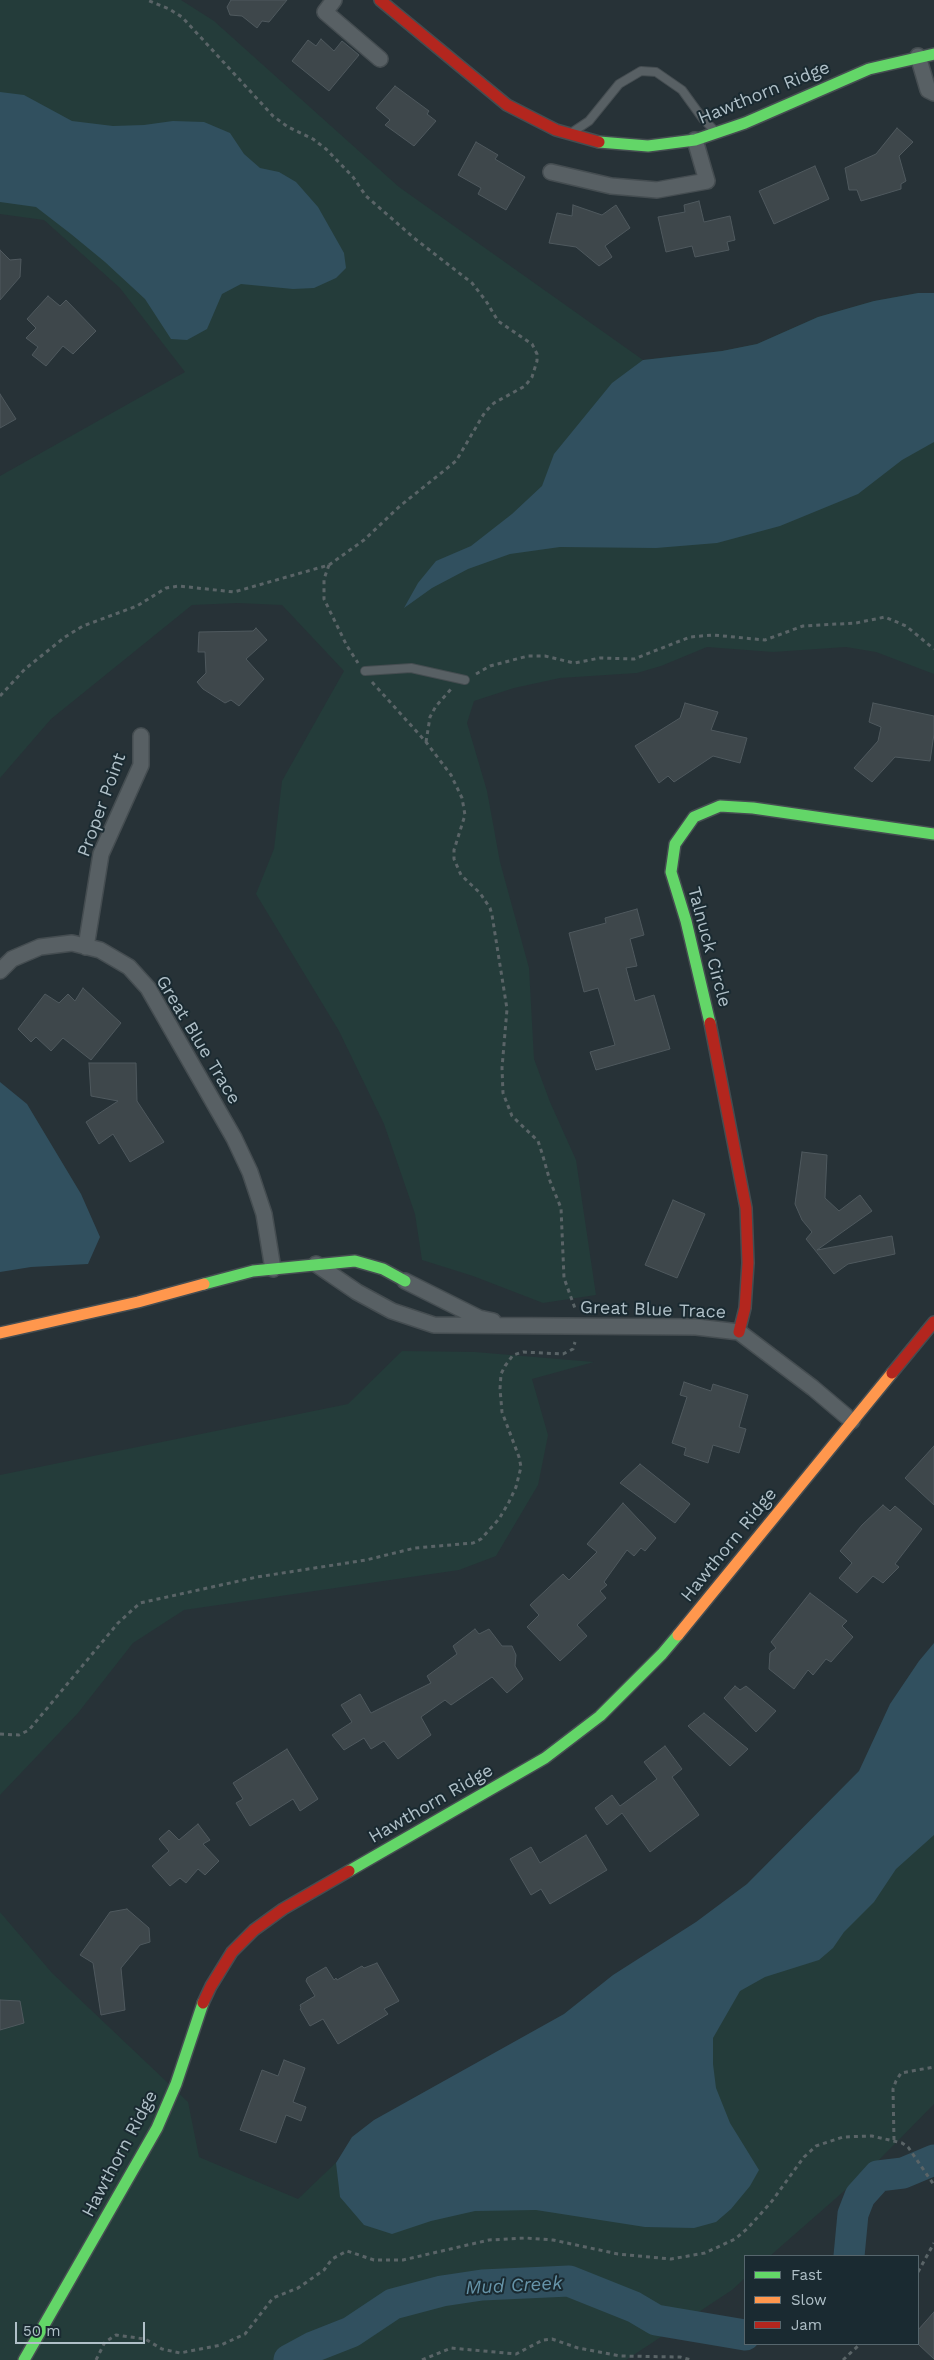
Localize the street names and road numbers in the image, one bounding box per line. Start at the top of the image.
street label: Hawthorn Ridge [695,57,833,129]
street label: Proper Point [73,750,131,860]
street label: Talnuck Circle [683,885,735,1009]
street label: Great Blue Trace [151,972,245,1108]
street label: Great Blue Trace [580,1297,726,1323]
street label: Hawthorn Ridge [677,1484,781,1606]
street label: Hawthorn Ridge [365,1760,497,1848]
street label: Hawthorn Ridge [78,2087,162,2221]

